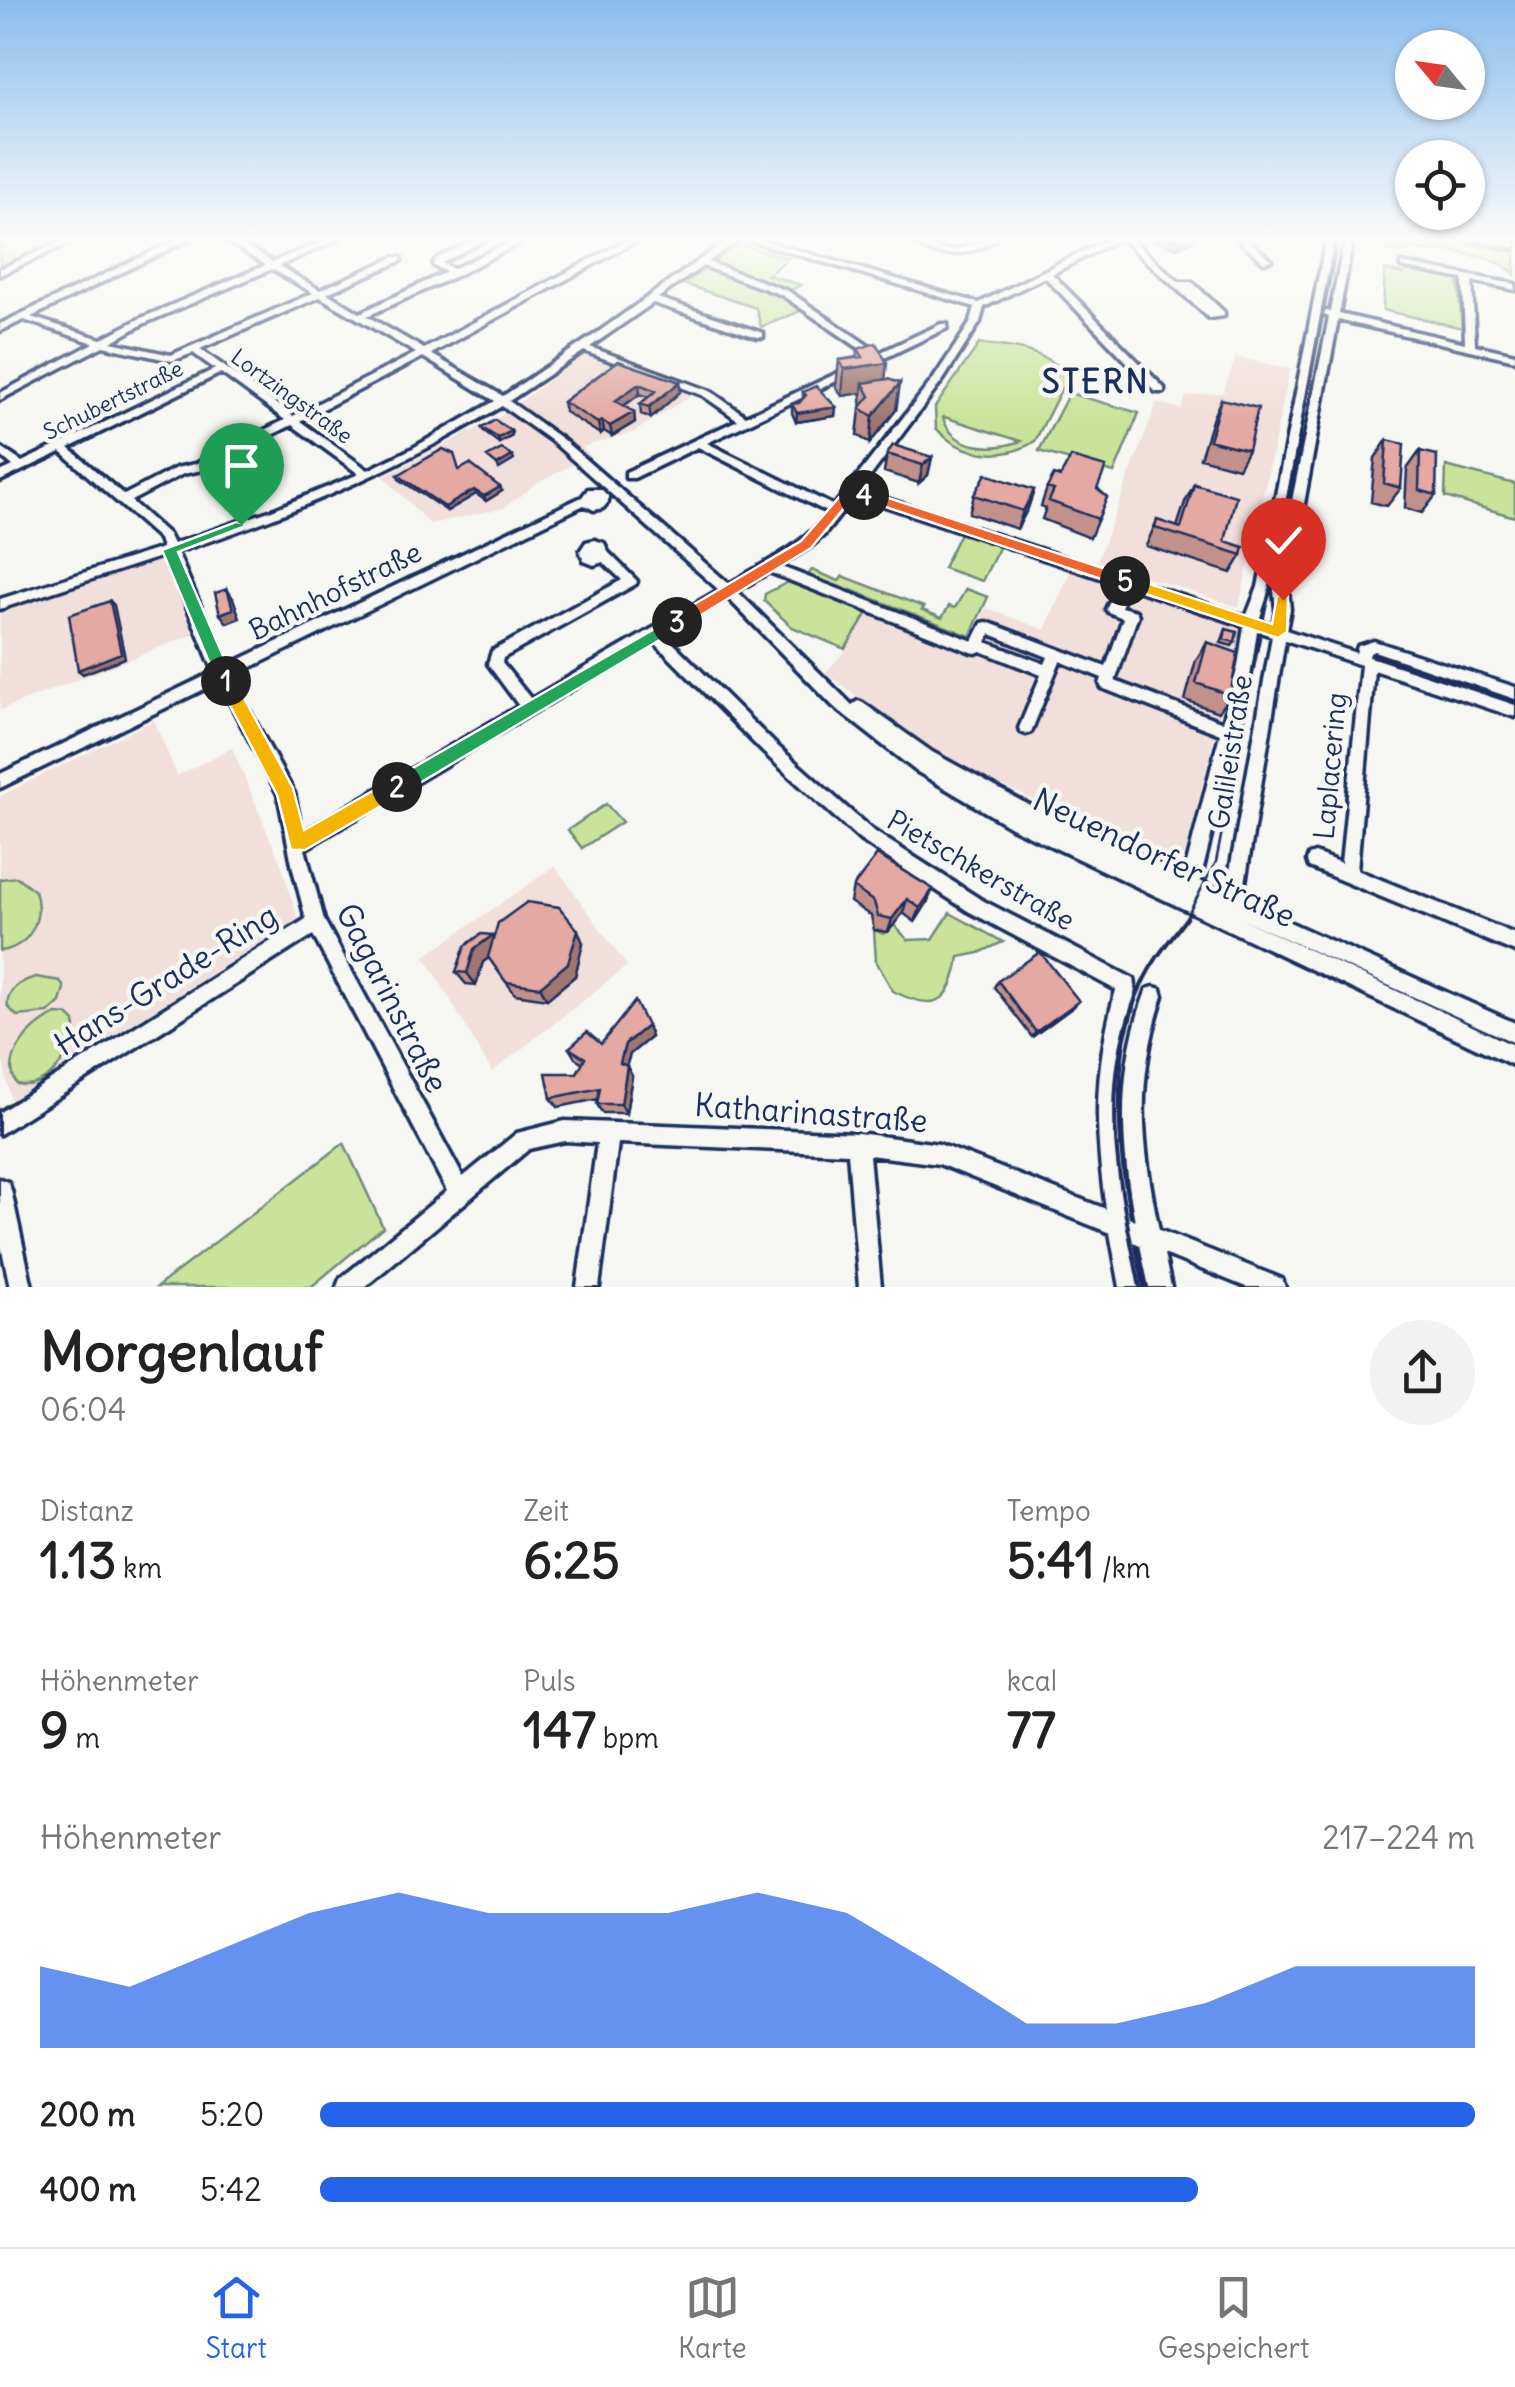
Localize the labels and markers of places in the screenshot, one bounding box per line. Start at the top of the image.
pin [199,423,284,526]
pin: 4 [839,470,889,520]
pin [1241,498,1326,601]
pin: 5 [1100,556,1150,606]
pin: 3 [652,597,702,647]
pin: 1 [201,656,251,706]
pin: 2 [372,762,422,812]

